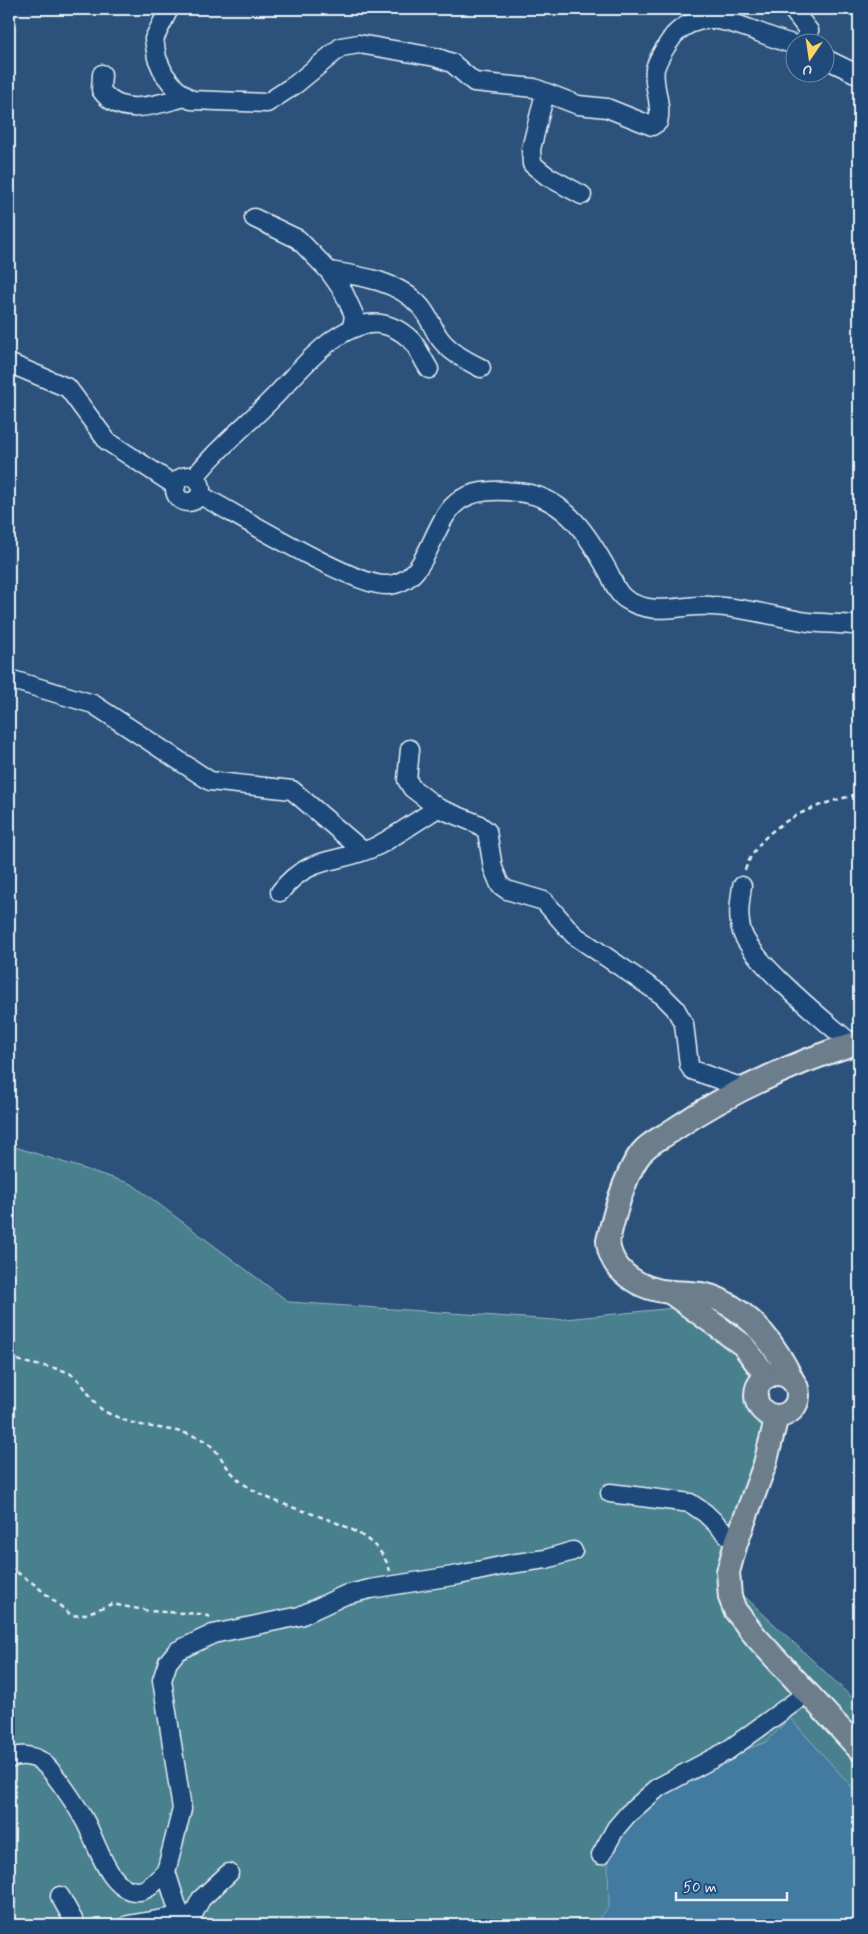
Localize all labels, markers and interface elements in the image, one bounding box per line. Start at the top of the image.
north arrow [786,32,836,82]
text: U [801,60,814,79]
scale bar [676,1869,787,1901]
text: 50 m [683,1878,717,1898]

